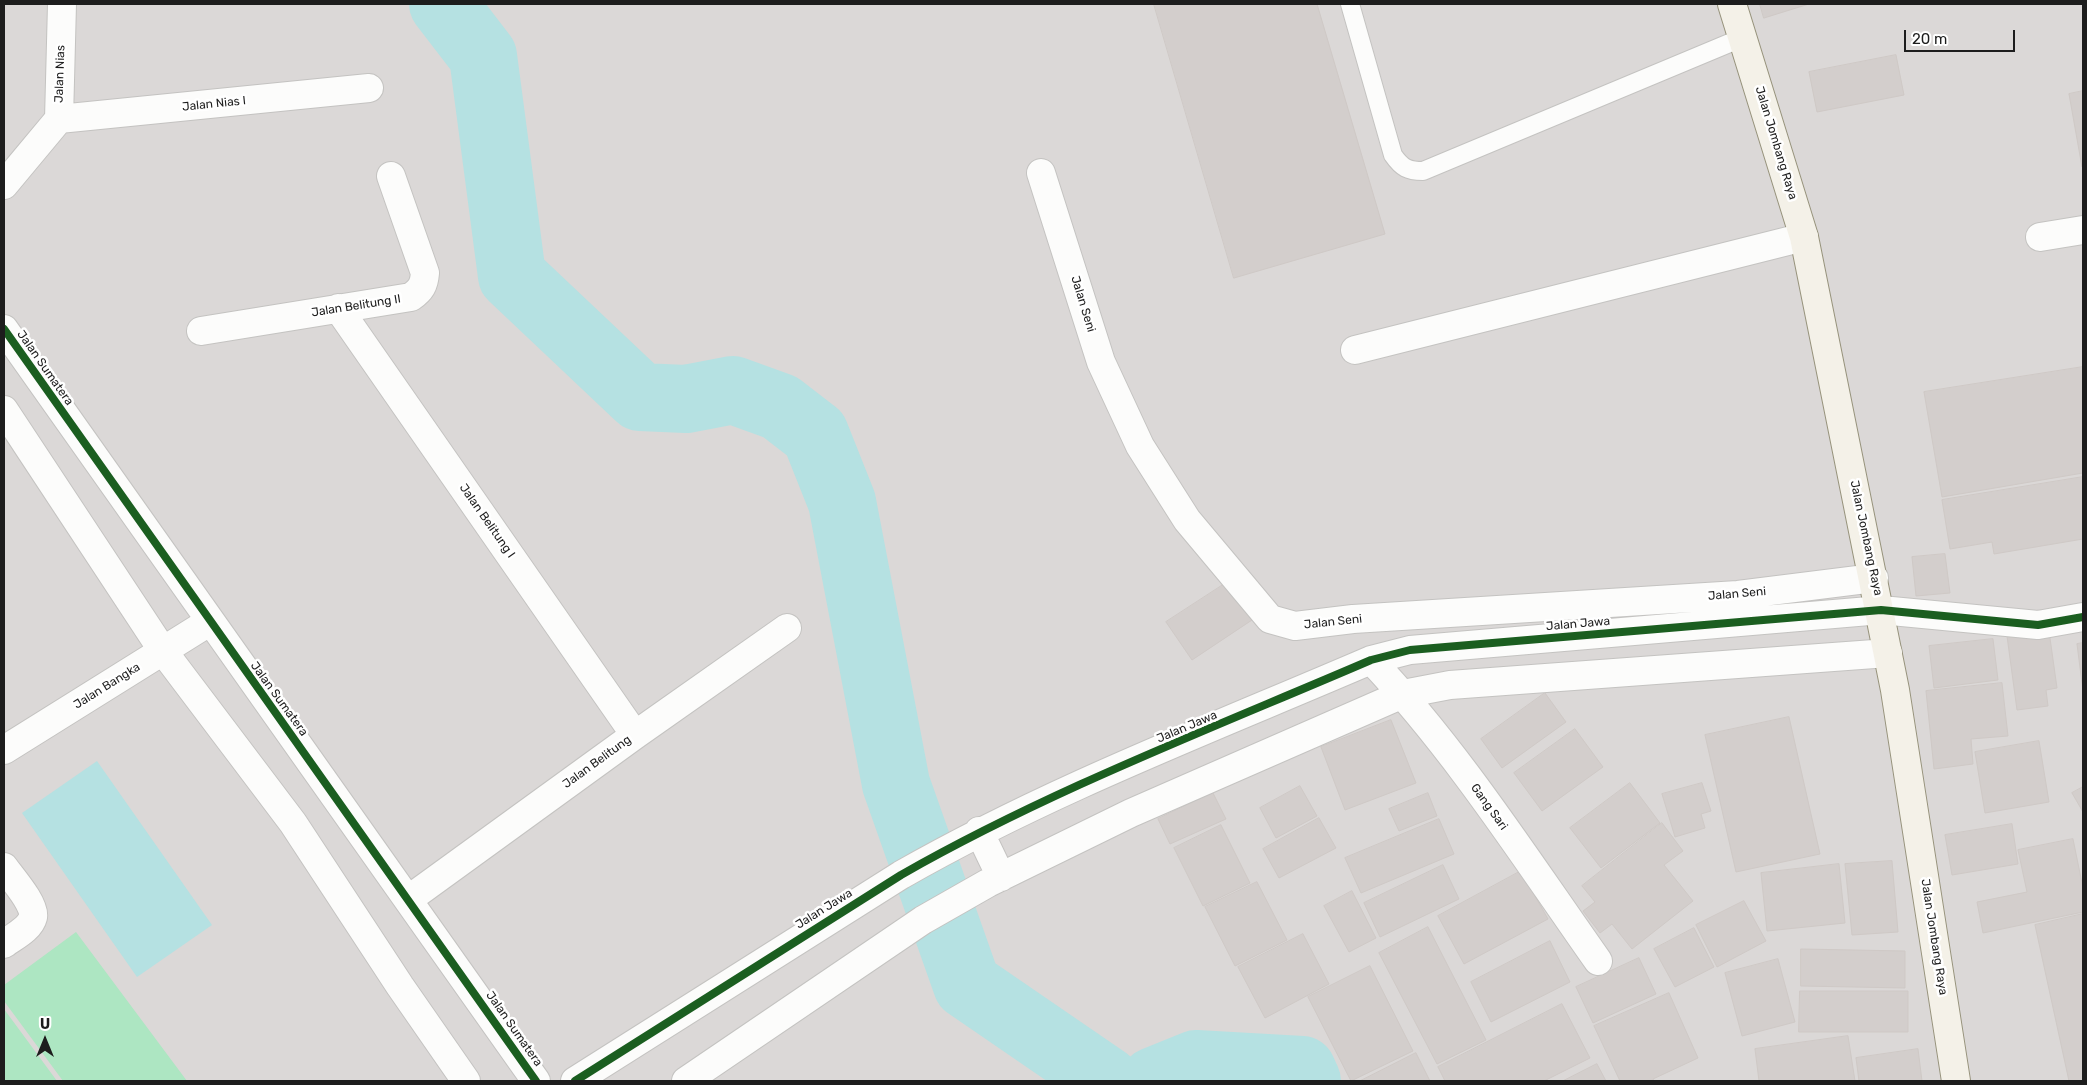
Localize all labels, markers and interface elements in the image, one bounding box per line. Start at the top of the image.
scale bar [1907,20,2018,52]
text: 20 m [1912,30,1947,48]
street label: Jalan Nias [52,45,68,103]
street label: Jalan Jombang Raya [1752,85,1800,201]
street label: Jalan Nias I [181,93,247,115]
street label: Jalan Seni [1068,274,1098,334]
street label: Jalan Belitung II [310,292,402,320]
street label: Jalan Sumatera [14,328,76,408]
street label: Jalan Jombang Raya [1847,479,1885,597]
street label: Jalan Belitung I [456,481,518,561]
street label: Jalan Seni [1707,584,1767,604]
street label: Jalan Seni [1303,612,1363,632]
street label: Jalan Jawa [1545,614,1611,634]
street label: Jalan Sumatera [247,659,311,739]
street label: Jalan Bangka [71,660,143,712]
street label: Jalan Jawa [1155,708,1219,746]
street label: Jalan Belitung [560,732,634,792]
street label: Gang Sari [1467,781,1511,833]
street label: Jalan Jombang Raya [1918,878,1950,996]
street label: Jalan Jawa [793,886,855,932]
street label: Jalan Sumatera [483,989,545,1069]
north arrow [20,1015,70,1065]
text: U [40,1016,50,1033]

